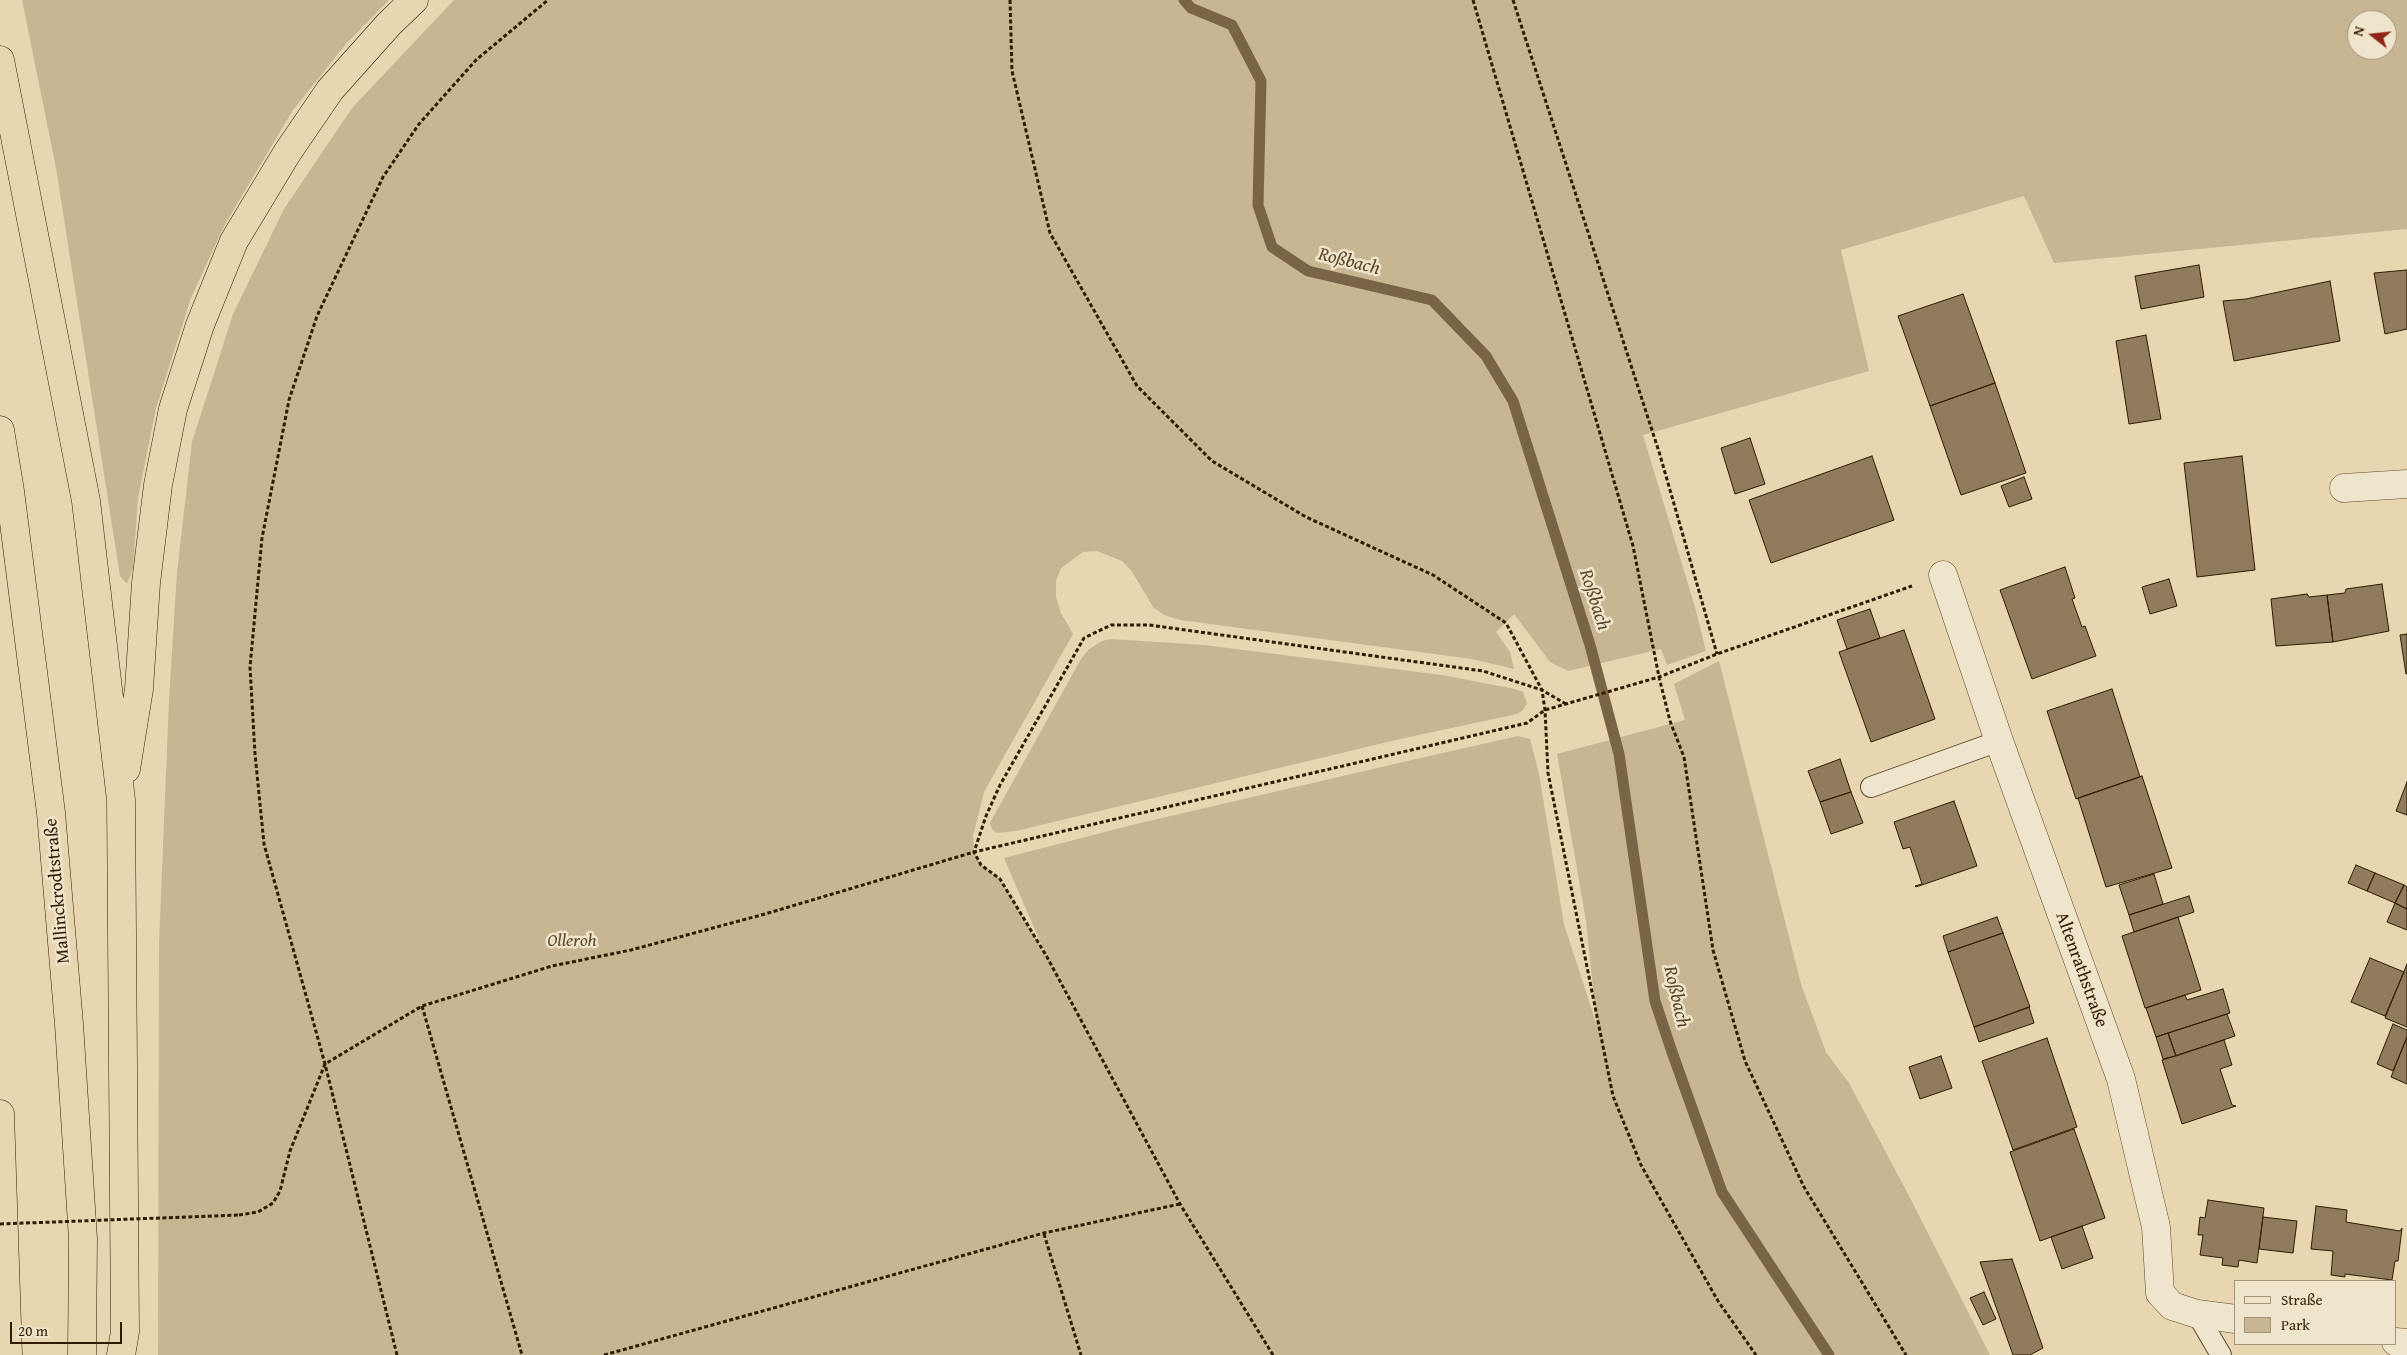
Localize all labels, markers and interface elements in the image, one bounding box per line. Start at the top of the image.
north arrow [2347,10,2397,60]
text: N [2348,24,2369,38]
water label: Roßbach [1316,243,1382,281]
water label: Roßbach [1573,567,1615,633]
street label: Mallinckrodtstraße [41,817,75,965]
street label: Altenrathstraße [2050,909,2112,1031]
park label: Olleroh [547,930,597,952]
water label: Roßbach [1658,964,1694,1030]
legend [2234,1280,2397,1345]
text: Straße [2281,1289,2323,1310]
scale bar [12,1312,125,1344]
text: Park [2281,1314,2310,1335]
text: 20 m [18,1320,48,1341]

